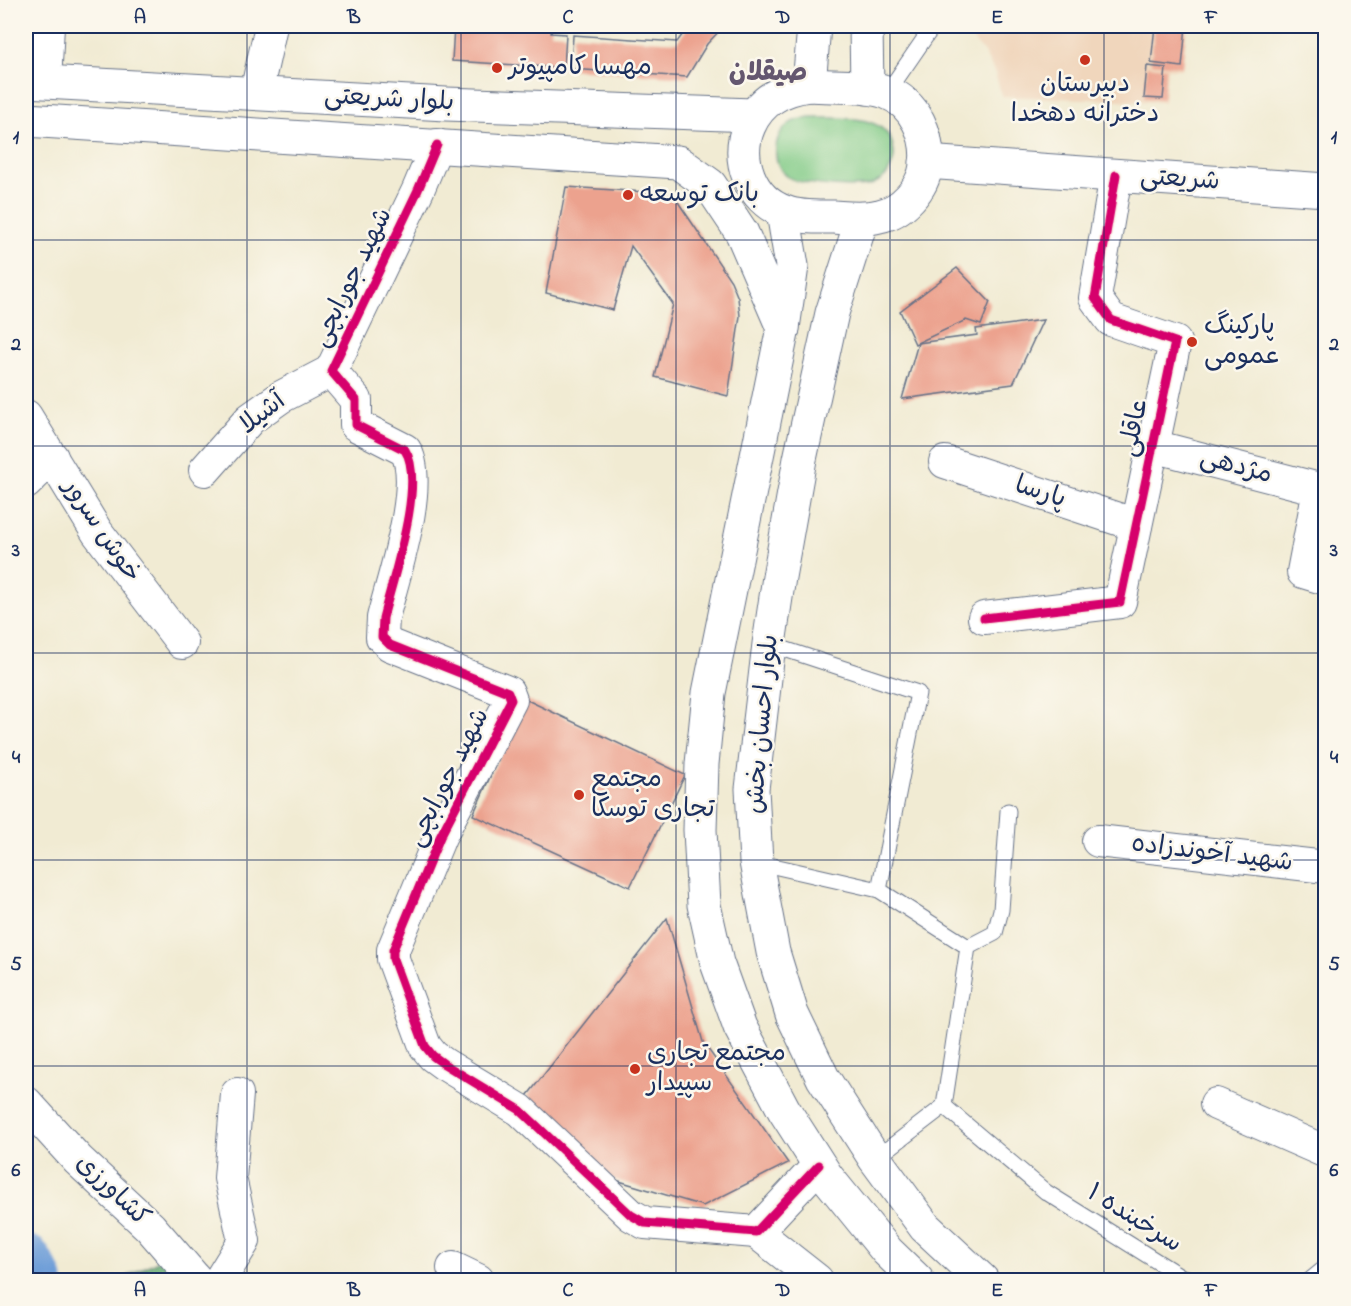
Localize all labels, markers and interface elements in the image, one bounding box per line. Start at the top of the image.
text: A [134,4,146,33]
text: B [346,4,361,33]
text: C [563,4,574,33]
text: D [775,4,790,33]
text: E [991,4,1003,33]
text: F [1204,4,1218,33]
place label: مهسا کامپیوتر [507,49,652,87]
marker: دبیرستان دخترانه دهخدا [1078,53,1092,67]
district label: صیقلان [729,54,807,93]
marker: مهسا کامپیوتر [490,61,504,75]
place label: دبیرستان دخترانه دهخدا [1011,66,1159,134]
street label: بلوار شریعتی [323,78,455,122]
text: 1 [13,124,20,153]
text: 1 [1331,124,1338,153]
street label: شریعتی [1139,158,1221,202]
place label: بانک توسعه [640,176,759,214]
marker: بانک توسعه [621,188,635,202]
street label: شهید جورابچی [303,202,403,354]
place label: پارکینگ عمومی [1204,308,1281,376]
text: 2 [10,331,21,360]
text: 2 [1328,331,1339,360]
marker: پارکینگ عمومی [1185,335,1199,349]
street label: آشیلا [231,383,296,444]
street label: عاقلی [1110,395,1160,461]
street label: مژدهی [1196,439,1276,495]
street label: پارسا [1009,467,1071,519]
street label: خوش سرور [51,470,150,591]
text: 3 [11,537,20,566]
text: 3 [1329,537,1338,566]
street label: بلوار احسان بخش [736,633,790,815]
street label: شهید جورابچی [398,702,500,854]
text: 4 [12,744,21,773]
text: 4 [1330,744,1339,773]
place label: مجتمع تجاری توسکا [591,761,715,829]
marker: مجتمع تجاری توسکا [572,788,586,802]
street label: شهید آخوندزاده [1129,825,1295,883]
text: 5 [10,951,22,980]
text: 5 [1328,951,1340,980]
place label: مجتمع تجاری سپیدار [645,1035,786,1103]
marker: مجتمع تجاری سپیدار [628,1062,642,1076]
street label: کشاورزی [66,1146,158,1236]
text: 6 [12,1157,21,1186]
text: 6 [1330,1157,1339,1186]
street label: سرخبنده ۱ [1079,1175,1189,1263]
text: A [134,1277,146,1306]
text: B [346,1277,361,1306]
text: C [563,1277,574,1306]
text: D [775,1277,790,1306]
text: E [991,1277,1003,1306]
text: F [1204,1277,1218,1306]

